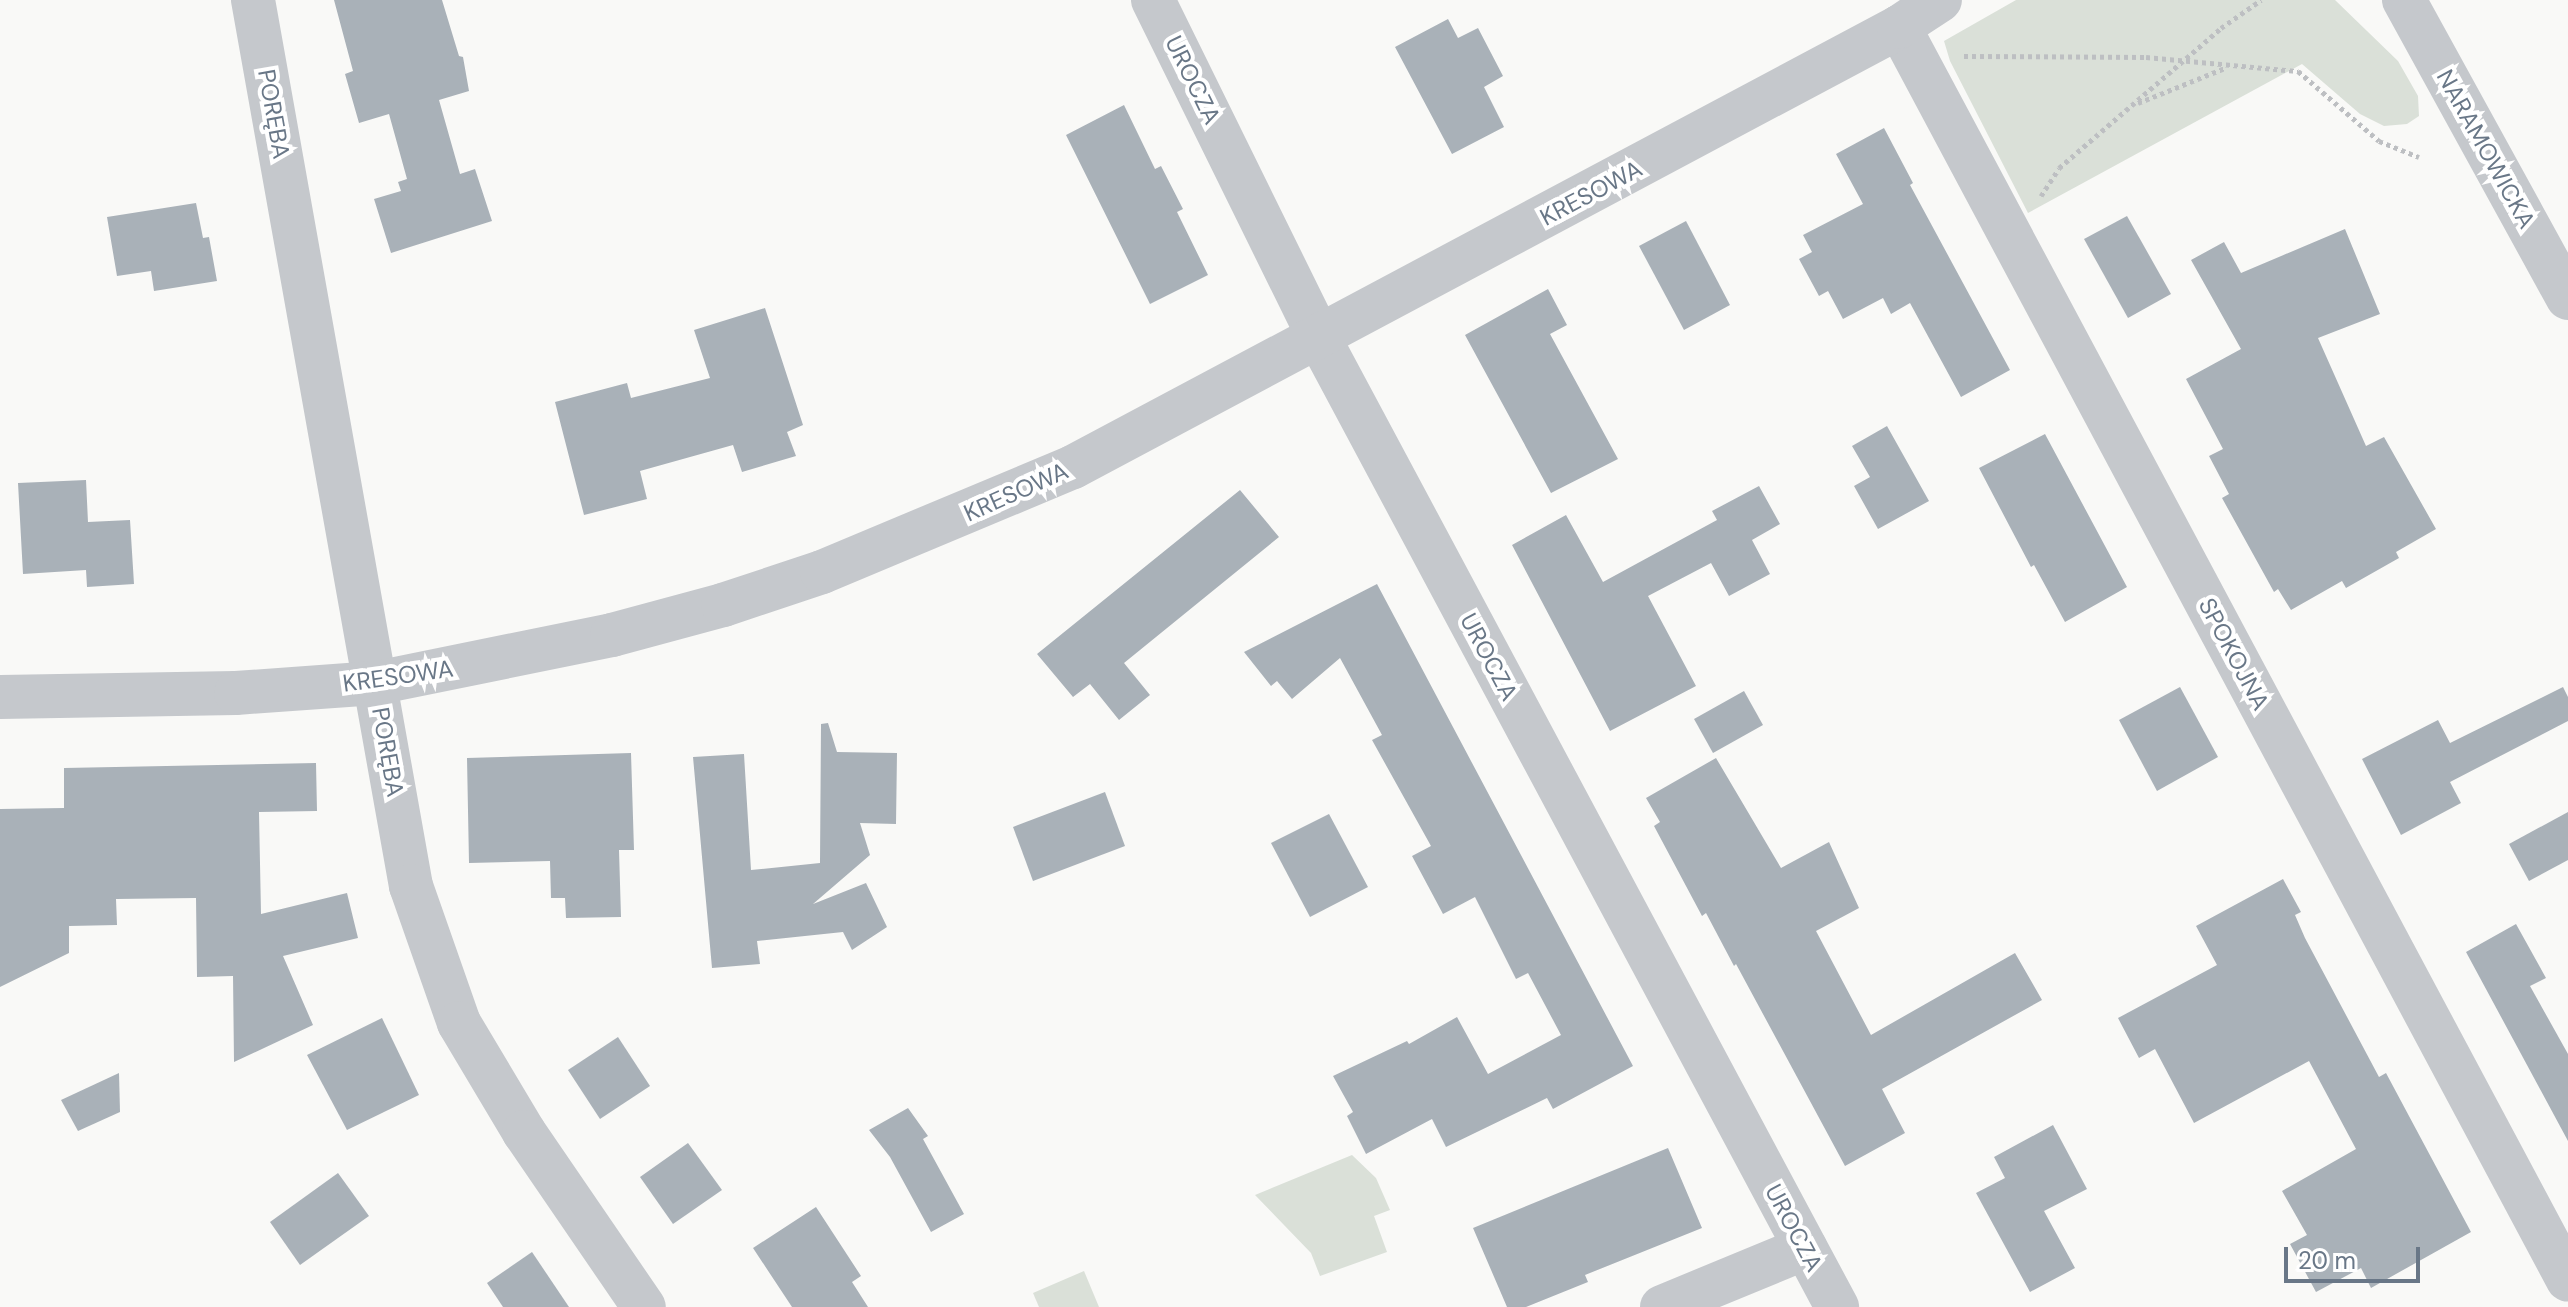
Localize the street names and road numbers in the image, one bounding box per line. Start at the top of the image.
street label: UROCZA [1159,31,1227,129]
street label: NARAMOWICKA [2431,65,2541,233]
street label: PORĘBA [252,67,296,161]
street label: KRESOWA [1535,154,1647,232]
street label: KRESOWA [959,456,1073,528]
street label: SPOKOJNA [2193,593,2275,715]
street label: UROCZA [1454,608,1524,706]
street label: KRESOWA [341,654,455,698]
street label: PORĘBA [366,705,410,799]
street label: UROCZA [1759,1179,1829,1277]

